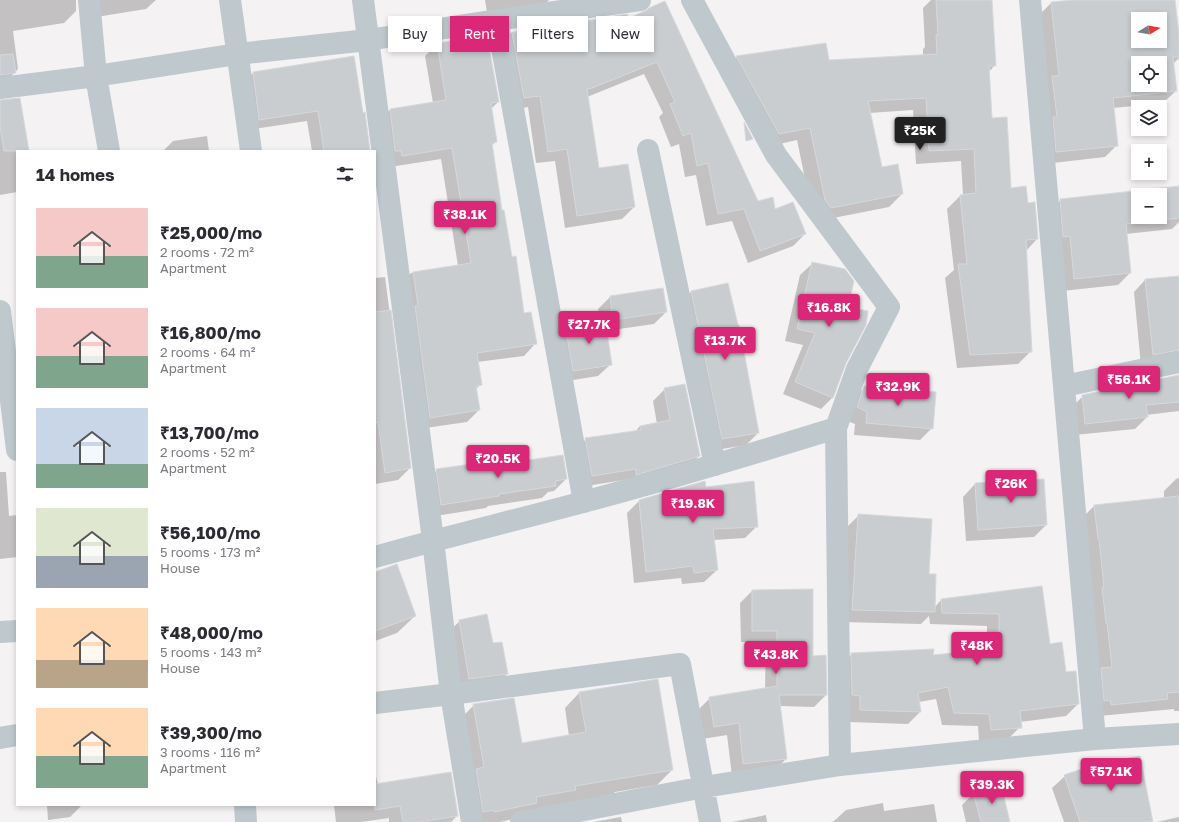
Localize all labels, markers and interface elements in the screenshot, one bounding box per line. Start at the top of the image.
north arrow [1131,12,1167,48]
map controls [1131,12,1167,224]
chip: Buy [388,16,442,52]
chip: Rent [450,16,509,52]
chip: Filters [517,16,588,52]
chip: New [596,16,654,52]
button: locate [1131,56,1167,92]
button: layers [1131,100,1167,136]
pin: ₹25K [896,117,944,151]
text: ₹25K [904,122,936,138]
button: + [1131,144,1167,180]
icon: filters [334,163,356,185]
text: 14 homes [36,164,115,185]
button: − [1131,188,1167,224]
pin: ₹38.1K [432,201,498,235]
text: ₹38.1K [443,206,487,222]
text: ₹25,000/mo [160,222,262,243]
icon: home [68,224,116,272]
text: 2 rooms · 72 m² [160,244,254,260]
text: Apartment [160,260,227,276]
pin: ₹16.8K [796,294,862,328]
text: ₹16.8K [807,299,851,315]
pin: ₹27.7K [556,311,622,345]
text: ₹27.7K [567,316,611,332]
text: ₹16,800/mo [160,322,261,343]
icon: home [68,324,116,372]
pin: ₹13.7K [692,327,758,361]
text: ₹13.7K [704,332,746,348]
text: 2 rooms · 64 m² [160,344,255,360]
text: Apartment [160,360,227,376]
pin: ₹56.1K [1096,366,1162,400]
text: ₹56.1K [1107,371,1151,387]
pin: ₹32.9K [865,373,931,407]
text: ₹32.9K [875,378,921,394]
text: ₹13,700/mo [160,422,259,443]
icon: home [68,424,116,472]
text: 2 rooms · 52 m² [160,444,255,460]
pin: ₹20.5K [465,445,531,479]
text: ₹20.5K [475,450,521,466]
text: Apartment [160,460,227,476]
pin: ₹26K [987,470,1035,504]
text: ₹26K [994,475,1028,491]
pin: ₹19.8K [660,490,726,524]
text: ₹19.8K [671,495,715,511]
text: ₹56,100/mo [160,522,260,543]
icon: home [68,524,116,572]
text: 5 rooms · 173 m² [160,544,260,560]
text: House [160,560,200,576]
text: ₹48,000/mo [160,622,263,643]
icon: home [68,624,116,672]
pin: ₹48K [953,632,1001,666]
text: ₹48K [960,637,994,653]
pin: ₹43.8K [743,641,809,675]
text: 5 rooms · 143 m² [160,644,261,660]
text: ₹43.8K [753,646,799,662]
text: House [160,660,200,676]
text: ₹39,300/mo [160,722,262,743]
icon: home [68,724,116,772]
text: 3 rooms · 116 m² [160,744,260,760]
pin: ₹57.1K [1078,758,1144,792]
text: Apartment [160,760,227,776]
text: ₹57.1K [1090,763,1132,779]
pin: ₹39.3K [959,771,1025,805]
text: ₹39.3K [969,776,1015,792]

